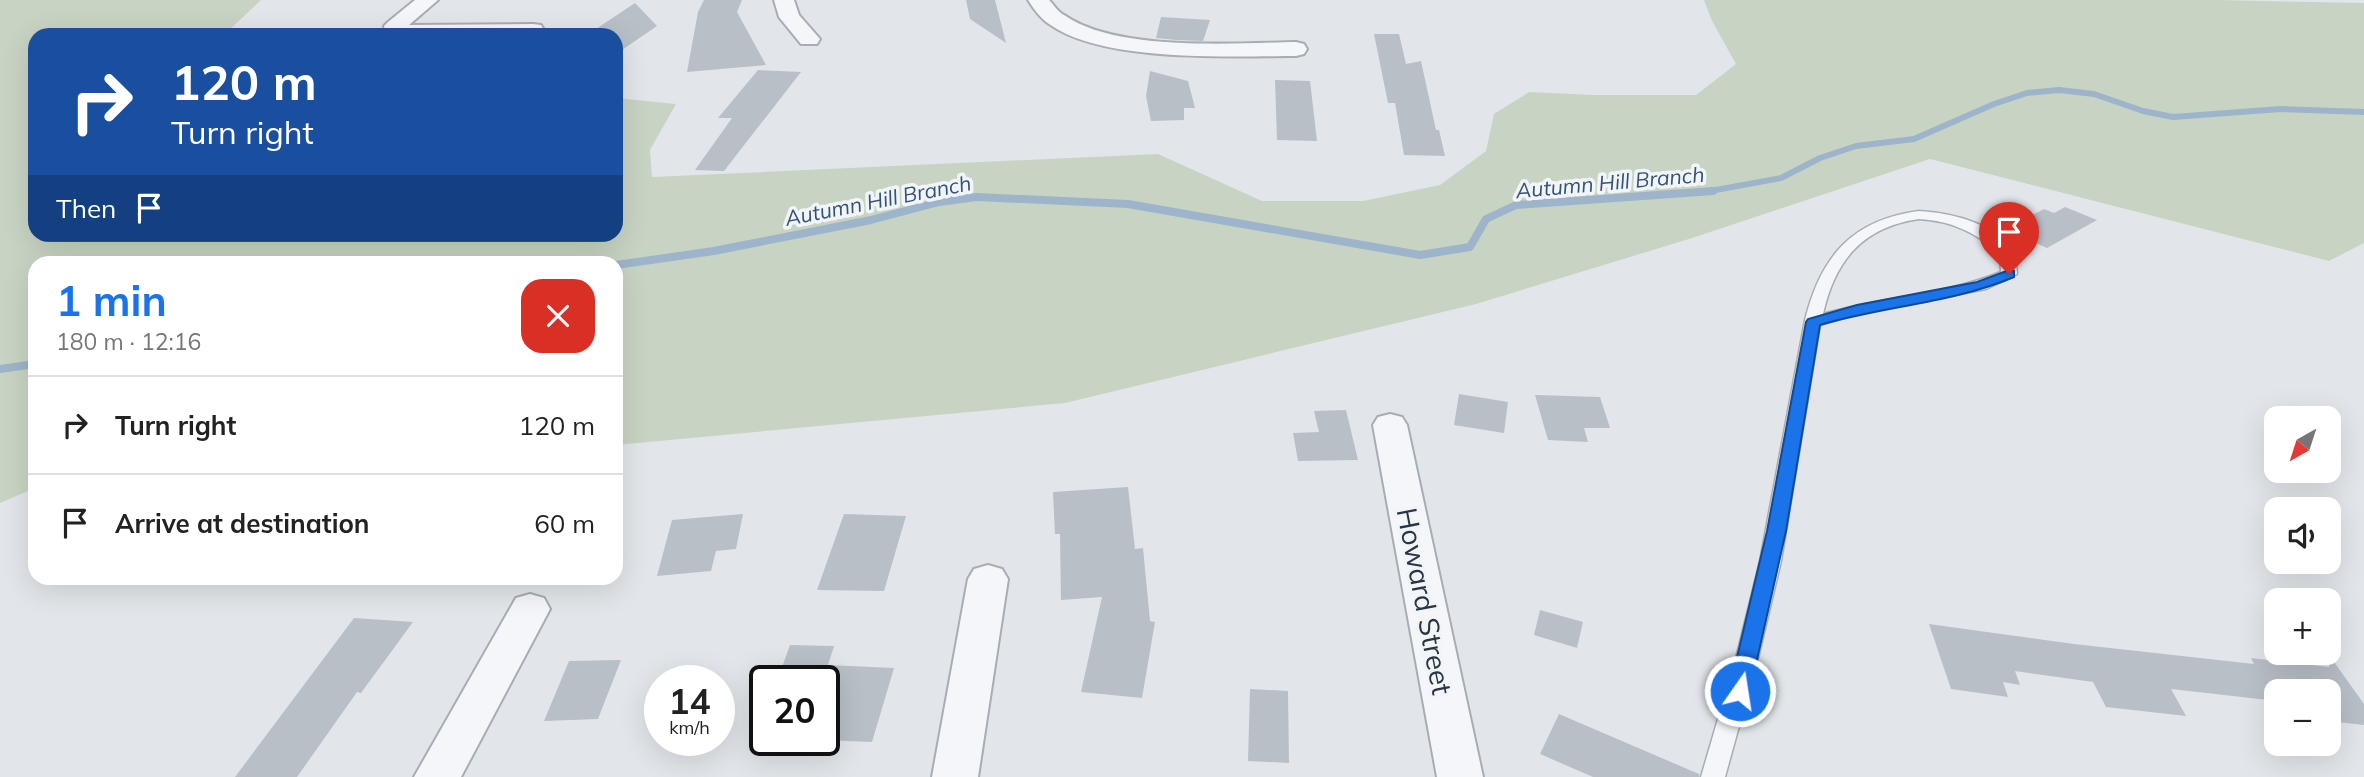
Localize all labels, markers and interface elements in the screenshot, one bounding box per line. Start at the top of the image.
text: 120 m [171,51,317,112]
icon: right [56,56,147,147]
text: Turn right [171,112,314,152]
water label: Autumn Hill Branch [1514,161,1705,203]
water label: Autumn Hill Branch [782,169,973,231]
icon: arrive [130,189,168,227]
text: Then [56,192,116,225]
pin [1979,202,2039,274]
icon: arrive [1990,213,2028,251]
text: 1 min [56,274,167,327]
button: close [521,279,595,353]
text: 180 m · 12:16 [56,327,201,356]
icon: right [56,406,94,444]
north arrow [2264,406,2342,483]
map controls [2264,406,2341,756]
text: Turn right [115,409,236,442]
text: 120 m [519,409,595,442]
button: sound [2264,497,2341,574]
icon: arrive [56,504,94,542]
street label: Howard Street [1390,505,1460,698]
text: Arrive at destination [115,507,370,540]
text: 60 m [534,507,595,540]
button: + [2264,588,2341,665]
position arrow [1703,654,1777,728]
speed limit sign: 20 [749,665,840,756]
text: 14 [668,679,711,723]
button: − [2264,679,2341,756]
text: km/h [669,716,710,739]

